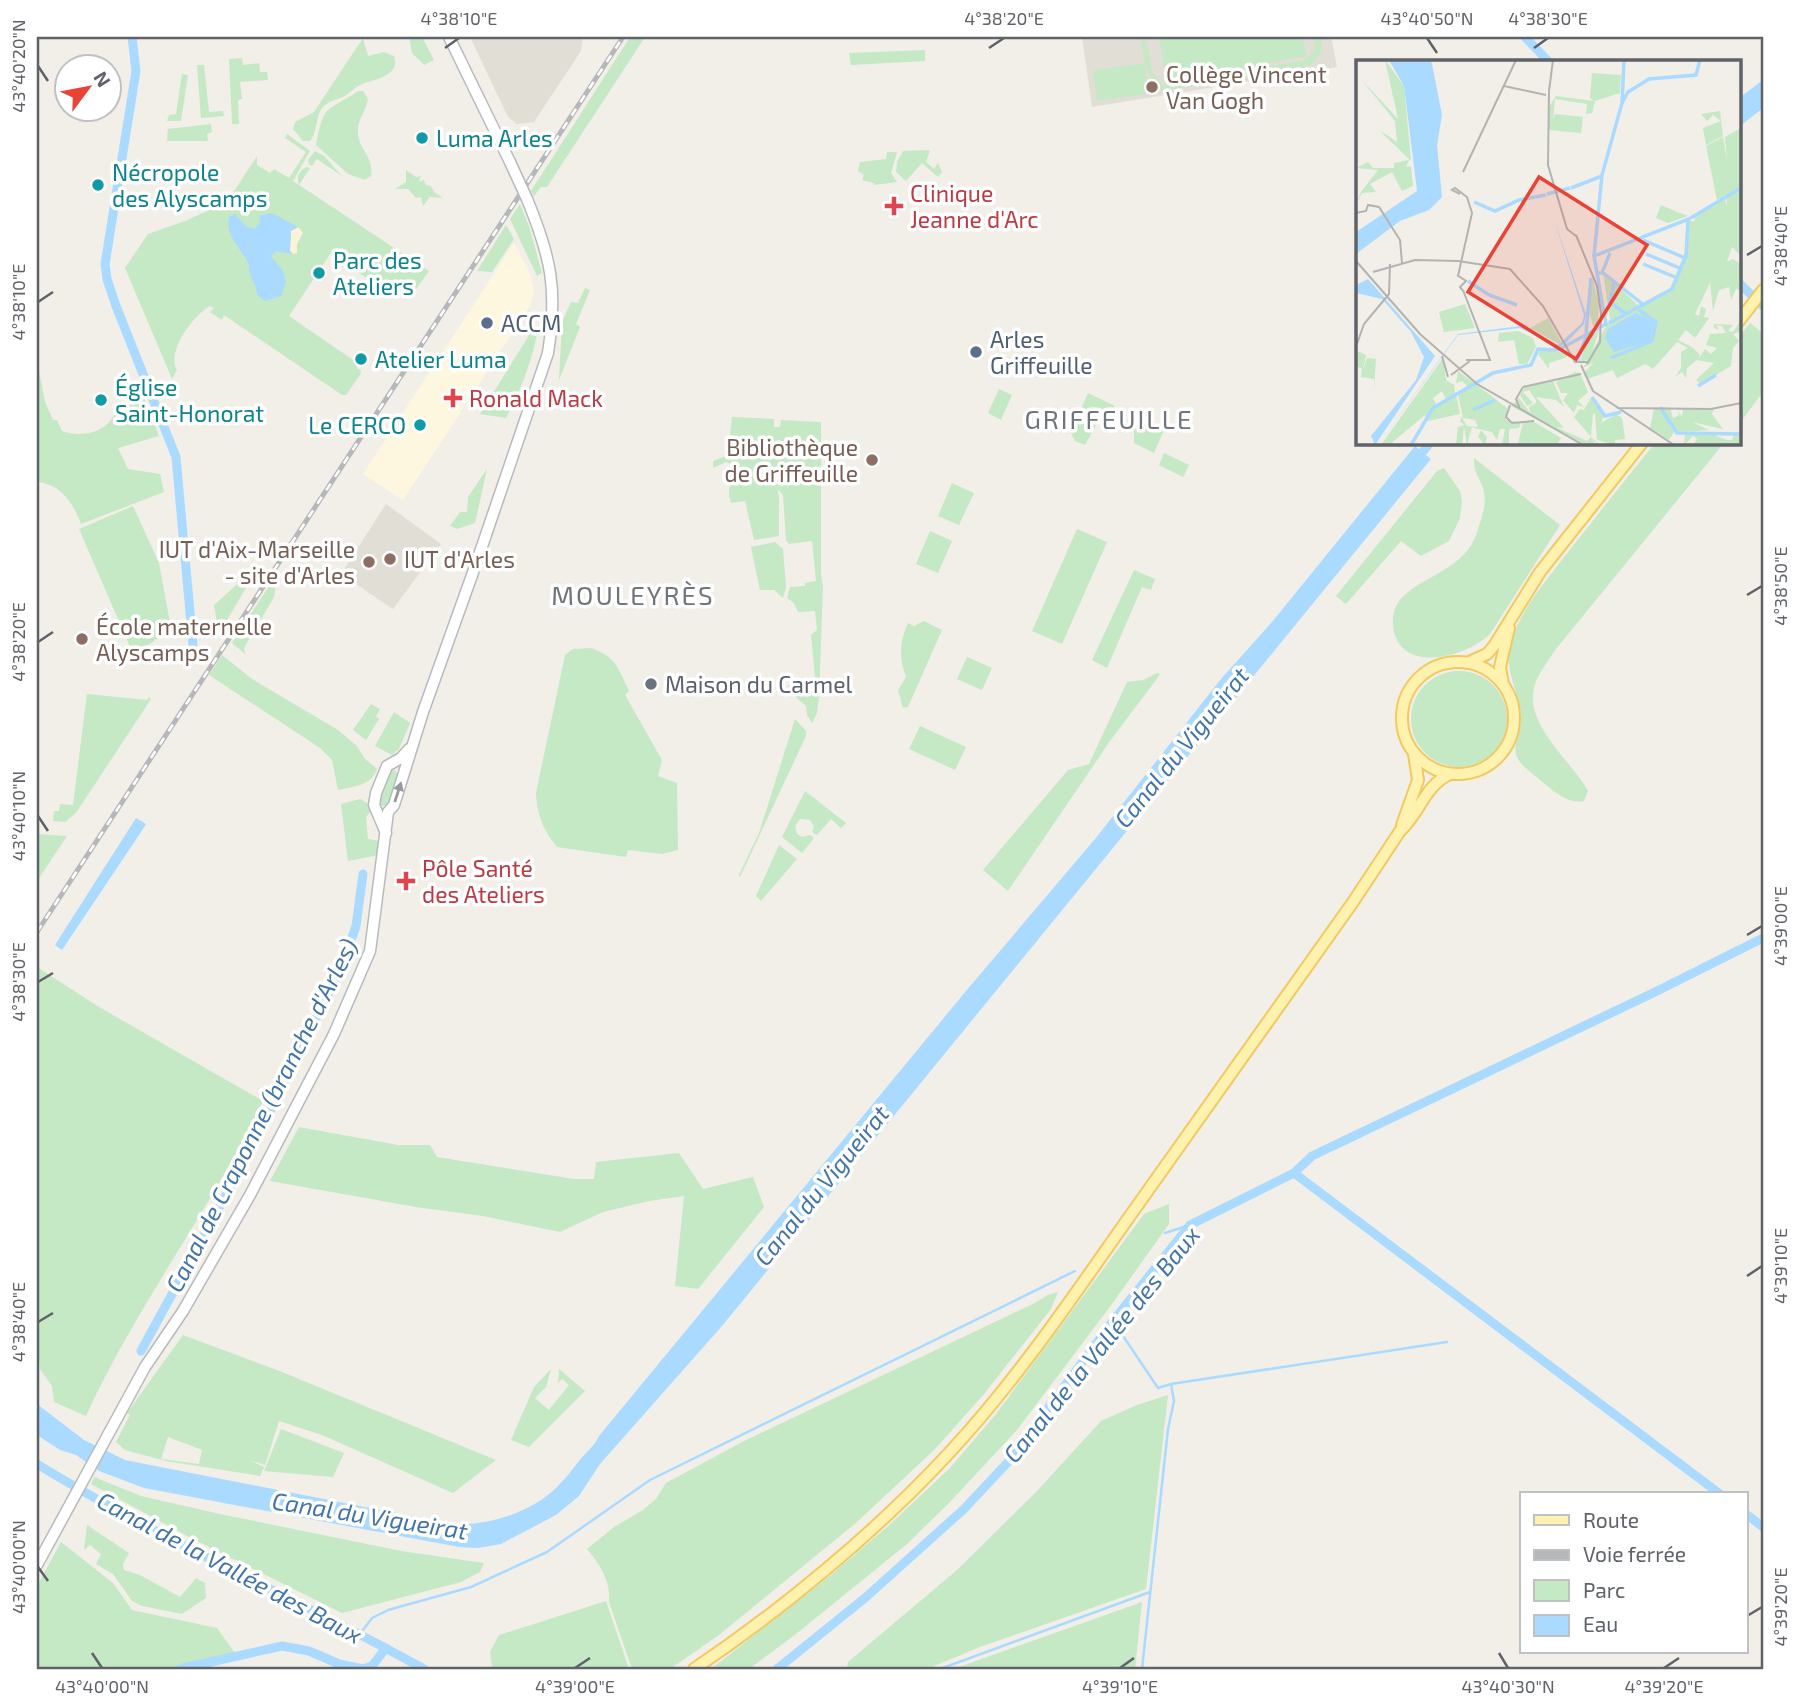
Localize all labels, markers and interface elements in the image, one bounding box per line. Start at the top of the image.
text: 4°38'10"E [421,7,497,29]
text: 4°38'20"E [964,7,1044,29]
text: 43°40'50"N [1381,7,1473,29]
text: 4°38'30"E [1508,7,1588,29]
text: 43°40'20"N [7,19,29,113]
north arrow [52,52,122,122]
place label: Collège Vincent Van Gogh [1166,60,1327,114]
inset map [1356,60,1741,444]
text: N [89,67,116,91]
marker: Collège Vincent Van Gogh [1144,79,1160,95]
place label: Luma Arles [436,124,553,152]
marker: Luma Arles [414,130,430,146]
place label: Nécropole des Alyscamps [112,158,267,212]
marker: Nécropole des Alyscamps [90,177,106,193]
place label: Clinique Jeanne d'Arc [910,179,1039,233]
marker: Clinique Jeanne d'Arc [884,196,904,216]
text: 4°38'40"E [1769,206,1791,286]
place label: Parc des Ateliers [333,246,422,300]
text: 4°38'10"E [7,264,29,340]
marker: Parc des Ateliers [311,265,327,281]
place label: ACCM [501,309,561,337]
marker: ACCM [479,315,495,331]
place label: Arles Griffeuille [990,325,1093,379]
marker: Arles Griffeuille [968,344,984,360]
place label: Atelier Luma [375,345,507,373]
marker: Atelier Luma [353,351,369,367]
place label: Église Saint-Honorat [115,373,264,427]
place label: Ronald Mack [469,384,603,412]
marker: Ronald Mack [443,388,463,408]
marker: Église Saint-Honorat [93,392,109,408]
district label: GRIFFEUILLE [1024,403,1194,434]
place label: Le CERCO [308,411,406,439]
marker: Le CERCO [412,417,428,433]
place label: Bibliothèque de Griffeuille [725,433,858,487]
marker: Bibliothèque de Griffeuille [864,452,880,468]
place label: IUT d'Aix-Marseille - site d'Arles [159,535,355,589]
place label: IUT d'Arles [404,545,515,573]
text: 4°38'50"E [1769,546,1791,626]
marker: IUT d'Arles [382,551,398,567]
marker: IUT d'Aix-Marseille - site d'Arles [361,554,377,570]
district label: MOULEYRÈS [551,579,715,610]
text: 4°38'20"E [7,602,29,682]
place label: École maternelle Alyscamps [96,612,272,666]
marker: École maternelle Alyscamps [74,631,90,647]
water label: Canal du Vigueirat [1108,660,1255,833]
place label: Maison du Carmel [665,670,853,698]
marker: Maison du Carmel [643,676,659,692]
text: 43°40'10"N [7,771,29,861]
one-way arrow [394,781,404,802]
place label: Pôle Santé des Ateliers [422,854,545,908]
marker: Pôle Santé des Ateliers [396,871,416,891]
text: 4°39'00"E [1769,886,1791,966]
water label: Canal de Craponne (branche d'Arles) [159,933,363,1297]
text: 4°38'30"E [7,942,29,1022]
water label: Canal du Vigueirat [748,1098,895,1271]
water label: Canal de la Vallée des Baux [997,1220,1206,1468]
text: 4°39'10"E [1769,1228,1791,1304]
text: 4°38'40"E [7,1282,29,1362]
water label: Canal de la Vallée des Baux [93,1485,368,1649]
water label: Canal du Vigueirat [270,1485,471,1545]
legend [1520,1492,1748,1654]
text: Route [1583,1507,1639,1532]
text: 43°40'00"N [7,1520,29,1614]
text: Voie ferrée [1583,1541,1686,1566]
text: 4°39'20"E [1769,1567,1791,1647]
text: Parc [1583,1577,1625,1602]
text: Eau [1583,1611,1618,1636]
text: 43°40'00"N [55,1675,149,1697]
text: 4°39'00"E [535,1675,615,1697]
text: 4°39'10"E [1082,1675,1158,1697]
text: 43°40'30"N [1461,1675,1555,1697]
text: 4°39'20"E [1624,1675,1704,1697]

